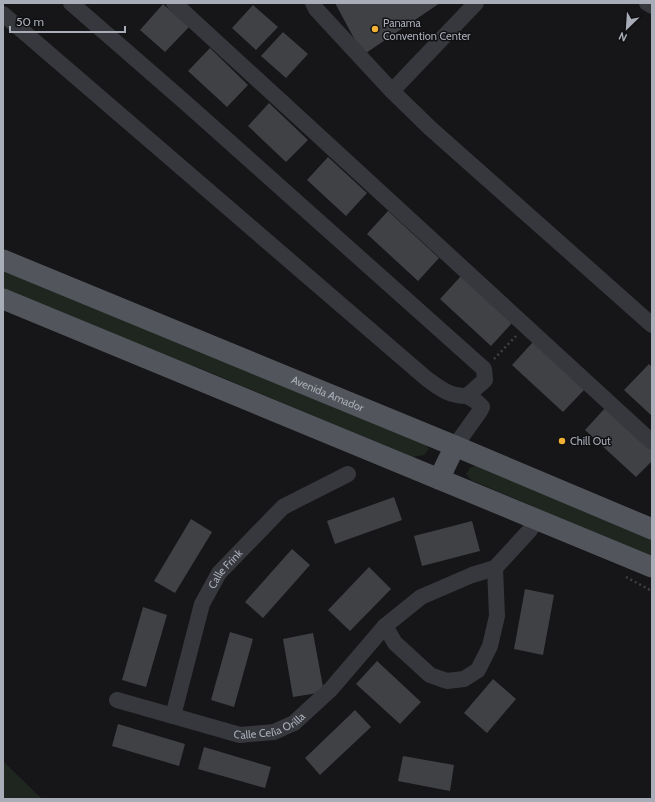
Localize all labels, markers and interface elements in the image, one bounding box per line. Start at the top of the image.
scale bar [10,8,125,34]
north arrow [607,8,647,48]
text: 50 m [16,14,44,29]
place label: Panama Convention Center [383,16,471,43]
marker: Panama Convention Center [370,24,380,34]
text: N [616,29,629,45]
street label: Avenida Amador [289,372,366,415]
place label: Chill Out [570,434,611,448]
marker: Chill Out [557,436,567,446]
street label: Calle Frink [205,546,245,591]
street label: Calle Celia Orilla [232,709,309,742]

